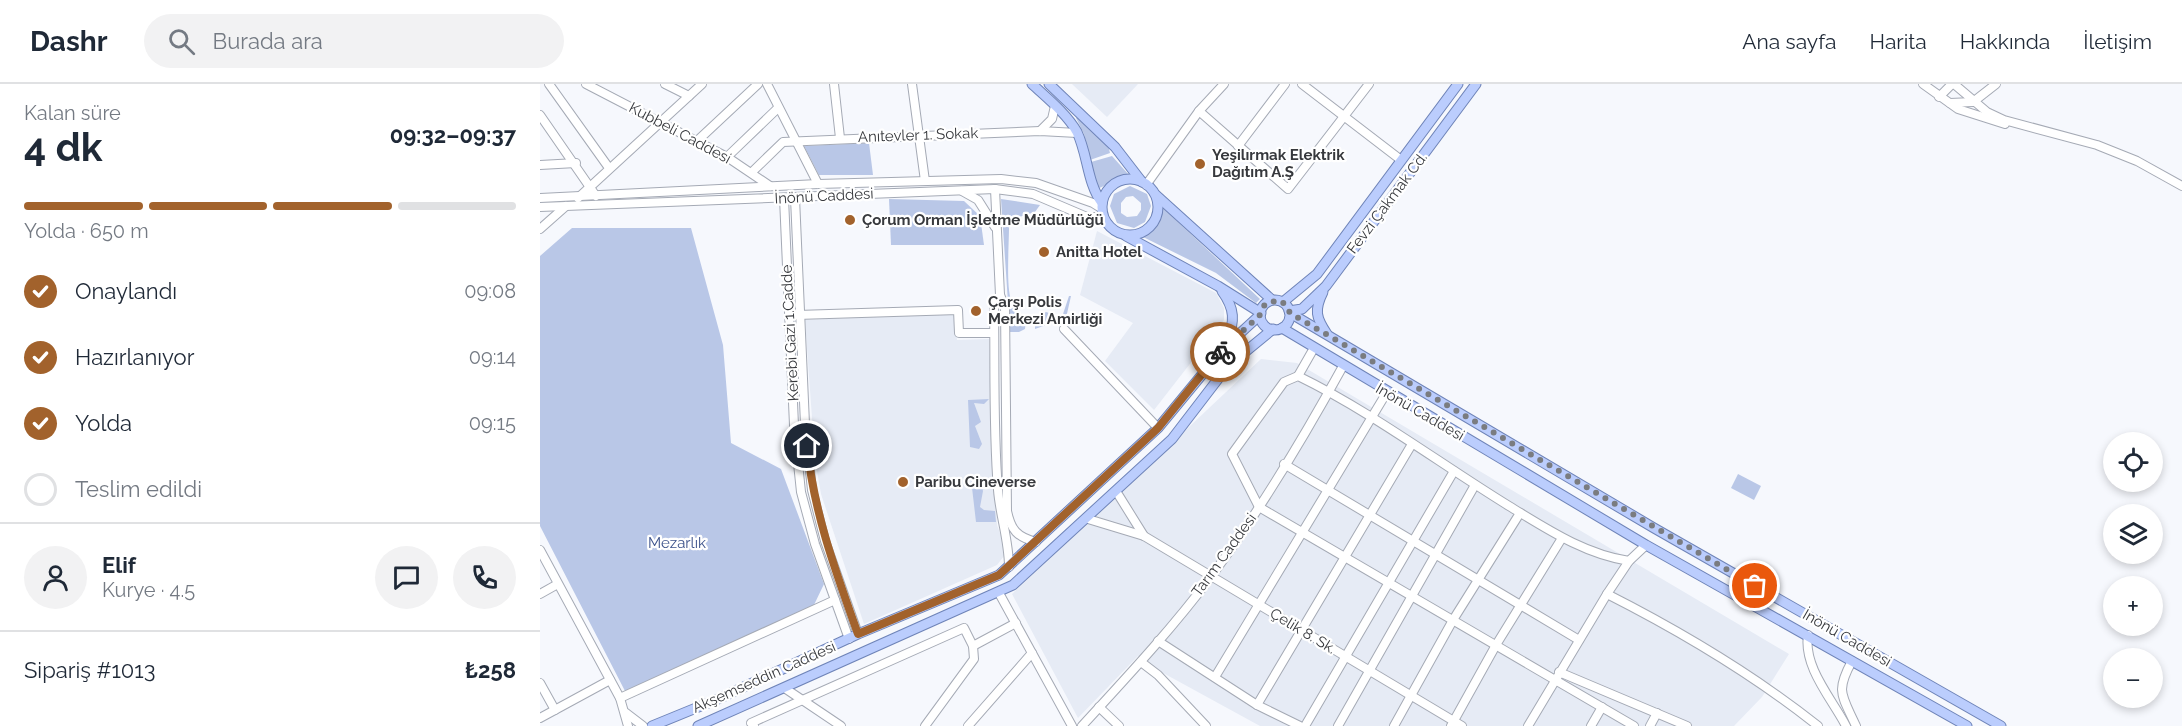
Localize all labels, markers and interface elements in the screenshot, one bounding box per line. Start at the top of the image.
search box [144,14,564,68]
text: Dashr [30,25,108,58]
icon: search [165,25,198,58]
text: Burada ara [213,28,323,54]
text: Ana sayfa [1742,29,1837,54]
text: Harita [1870,29,1927,54]
text: Hakkında [1960,29,2050,54]
text: İletişim [2083,29,2152,54]
street label: Kubbeli Caddesi [626,98,734,168]
text: Kalan süre [24,101,121,125]
text: 09:32–09:37 [390,122,516,148]
text: 4 dk [24,124,103,170]
street label: Anıtevler 1. Sokak [858,124,979,146]
place label: Yeşilırmak Elektrik Dağıtım A.Ş [1212,146,1345,181]
street label: Fevzi Çakmak Cd. [1343,149,1431,257]
marker: Yeşilırmak Elektrik Dağıtım A.Ş [1193,157,1207,171]
street label: İnönü Caddesi [774,183,874,208]
place label: Çorum Orman İşletme Müdürlüğü [862,211,1104,229]
marker: Çorum Orman İşletme Müdürlüğü [843,213,857,227]
text: Yolda · 650 m [24,219,149,243]
place label: Anitta Hotel [1056,243,1142,261]
marker: Anitta Hotel [1037,245,1051,259]
street label: Kerebi Gazi 1.Cadde [777,264,803,402]
icon: check [24,275,57,308]
text: Onaylandı [75,278,177,304]
text: 09:08 [464,279,516,303]
place label: Çarşı Polis Merkezi Amirliği [988,293,1102,328]
marker: Çarşı Polis Merkezi Amirliği [969,304,983,318]
courier [1190,322,1250,382]
icon: bike [1204,336,1237,369]
icon: check [24,341,57,374]
text: Hazırlanıyor [75,344,194,370]
text: 09:14 [469,345,516,369]
street label: İnönü Caddesi [1372,379,1468,445]
icon: check [24,407,57,440]
text: Yolda [75,410,132,436]
text: 09:15 [469,411,516,435]
pin [781,420,832,471]
icon: home [790,429,823,462]
map controls [2103,432,2163,708]
button: locate [2103,432,2163,492]
place label: Paribu Cineverse [915,473,1036,491]
marker: Paribu Cineverse [896,475,910,489]
text: Teslim edildi [75,476,202,502]
button: layers [2103,504,2163,564]
street label: Tarım Caddesi [1188,510,1260,600]
park label: Mezarlık [648,534,706,552]
button: person [24,546,87,609]
button: chat [375,546,438,609]
button: phone [453,546,516,609]
text: Elif [102,552,136,578]
pin [1729,560,1780,611]
icon: bag [1738,569,1771,602]
button: + [2103,576,2163,636]
text: Kurye · 4.5 [102,578,195,602]
street label: Çelik 8. Sk. [1267,604,1339,658]
street label: İnönü Caddesi [1799,605,1895,671]
street label: Akşemseddin Caddesi [690,637,838,717]
button: − [2103,648,2163,708]
text: Sipariş #1013 [24,657,155,683]
text: ₺258 [465,657,516,683]

